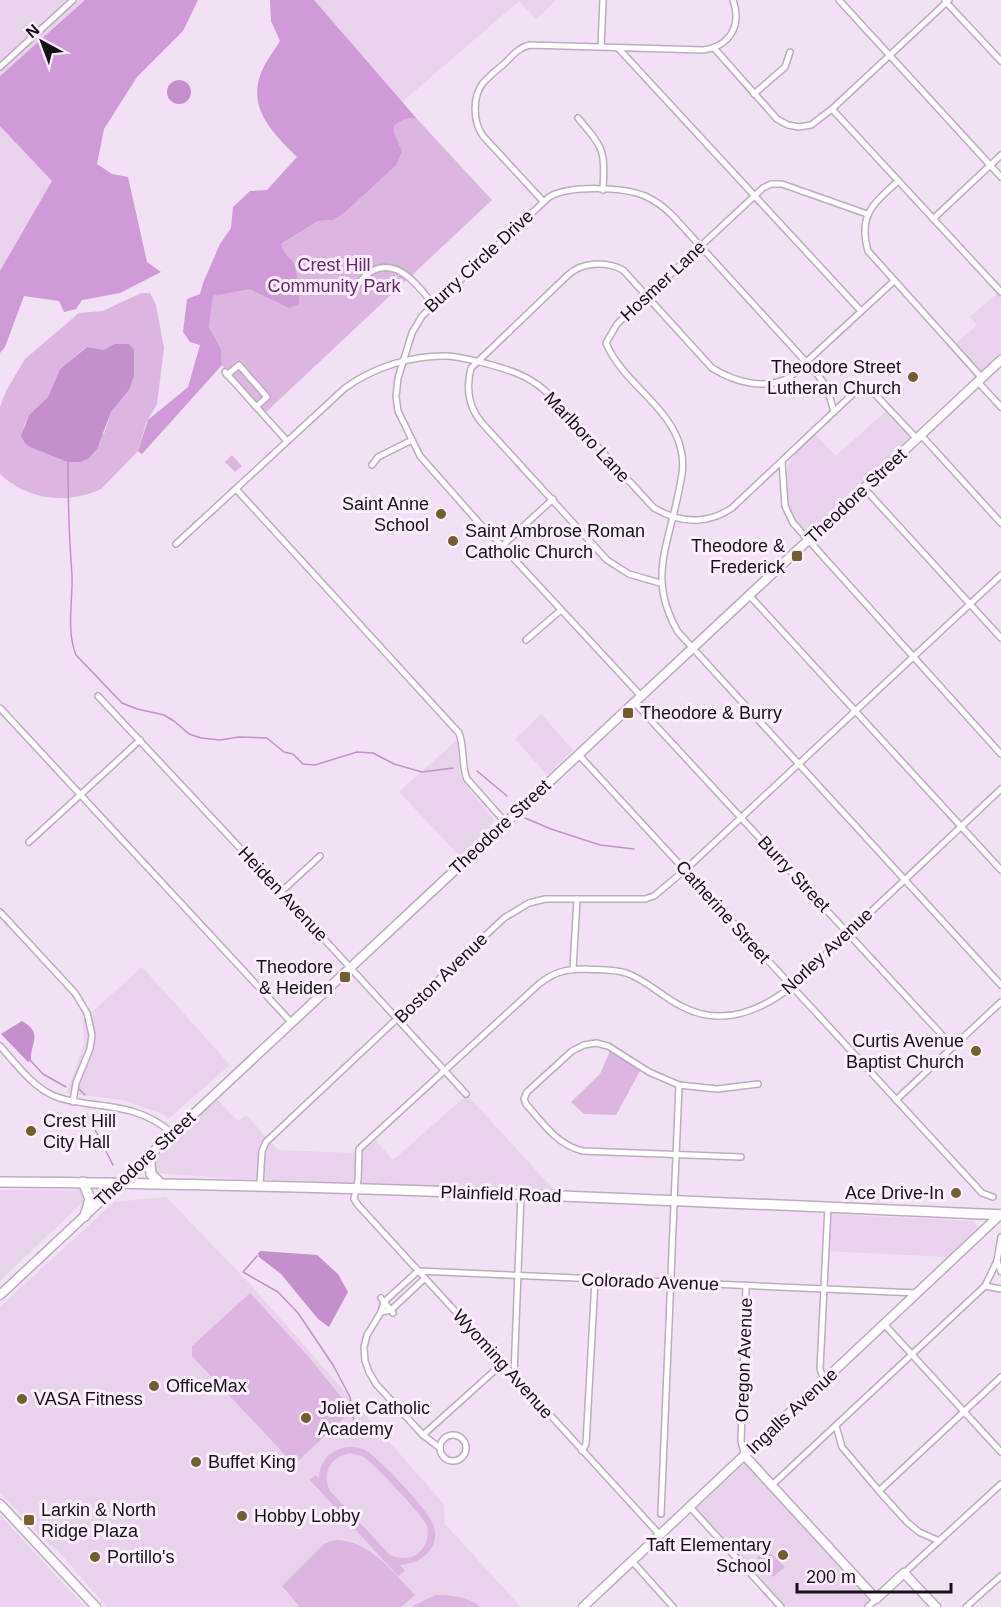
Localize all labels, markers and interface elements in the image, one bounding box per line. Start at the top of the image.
north arrow [12,12,72,72]
text: N [23,21,42,41]
street label: Burry Circle Drive [421,206,537,316]
street label: Hosmer Lane [617,237,709,325]
park label: Crest Hill Community Park [267,255,402,296]
place label: Theodore Street Lutheran Church [767,357,901,398]
marker: Theodore Street Lutheran Church [906,370,920,384]
street label: Marlboro Lane [540,388,634,486]
street label: Theodore Street [802,444,910,548]
place label: Saint Anne School [342,494,429,535]
marker: Saint Anne School [434,507,448,521]
place label: Saint Ambrose Roman Catholic Church [465,521,645,562]
marker: Saint Ambrose Roman Catholic Church [446,534,460,548]
place label: Theodore & Frederick [691,536,786,577]
marker: Theodore & Frederick [790,549,804,563]
place label: Theodore & Burry [640,703,782,723]
marker: Theodore & Burry [621,706,635,720]
street label: Theodore Street [446,775,554,879]
street label: Burry Street [754,832,834,916]
street label: Heiden Avenue [234,843,332,945]
street label: Catherine Street [672,857,774,967]
street label: Norley Avenue [777,904,877,998]
street label: Boston Avenue [391,929,491,1027]
place label: Theodore & Heiden [256,957,333,998]
marker: Theodore & Heiden [338,970,352,984]
place label: Curtis Avenue Baptist Church [846,1031,964,1072]
marker: Curtis Avenue Baptist Church [969,1044,983,1058]
street label: Theodore Street [91,1107,199,1211]
place label: Crest Hill City Hall [43,1111,116,1152]
marker: Crest Hill City Hall [24,1124,38,1138]
street label: Plainfield Road [440,1182,562,1206]
place label: Ace Drive-In [845,1183,944,1203]
marker: Ace Drive-In [949,1186,963,1200]
street label: Colorado Avenue [581,1270,719,1294]
street label: Oregon Avenue [732,1297,756,1423]
street label: Wyoming Avenue [449,1305,557,1423]
street label: Ingalls Avenue [742,1364,842,1458]
place label: OfficeMax [166,1376,247,1396]
marker: OfficeMax [147,1379,161,1393]
place label: VASA Fitness [34,1389,143,1409]
marker: VASA Fitness [15,1392,29,1406]
place label: Joliet Catholic Academy [318,1398,430,1439]
marker: Joliet Catholic Academy [299,1411,313,1425]
place label: Buffet King [208,1452,296,1472]
marker: Buffet King [189,1455,203,1469]
place label: Larkin & North Ridge Plaza [41,1500,156,1541]
place label: Hobby Lobby [254,1506,360,1526]
marker: Hobby Lobby [235,1509,249,1523]
marker: Larkin & North Ridge Plaza [22,1513,36,1527]
place label: Taft Elementary School [646,1535,771,1576]
place label: Portillo's [107,1547,174,1567]
marker: Taft Elementary School [776,1548,790,1562]
marker: Portillo's [88,1550,102,1564]
scale bar [797,1556,952,1594]
text: 200 m [806,1567,856,1587]

